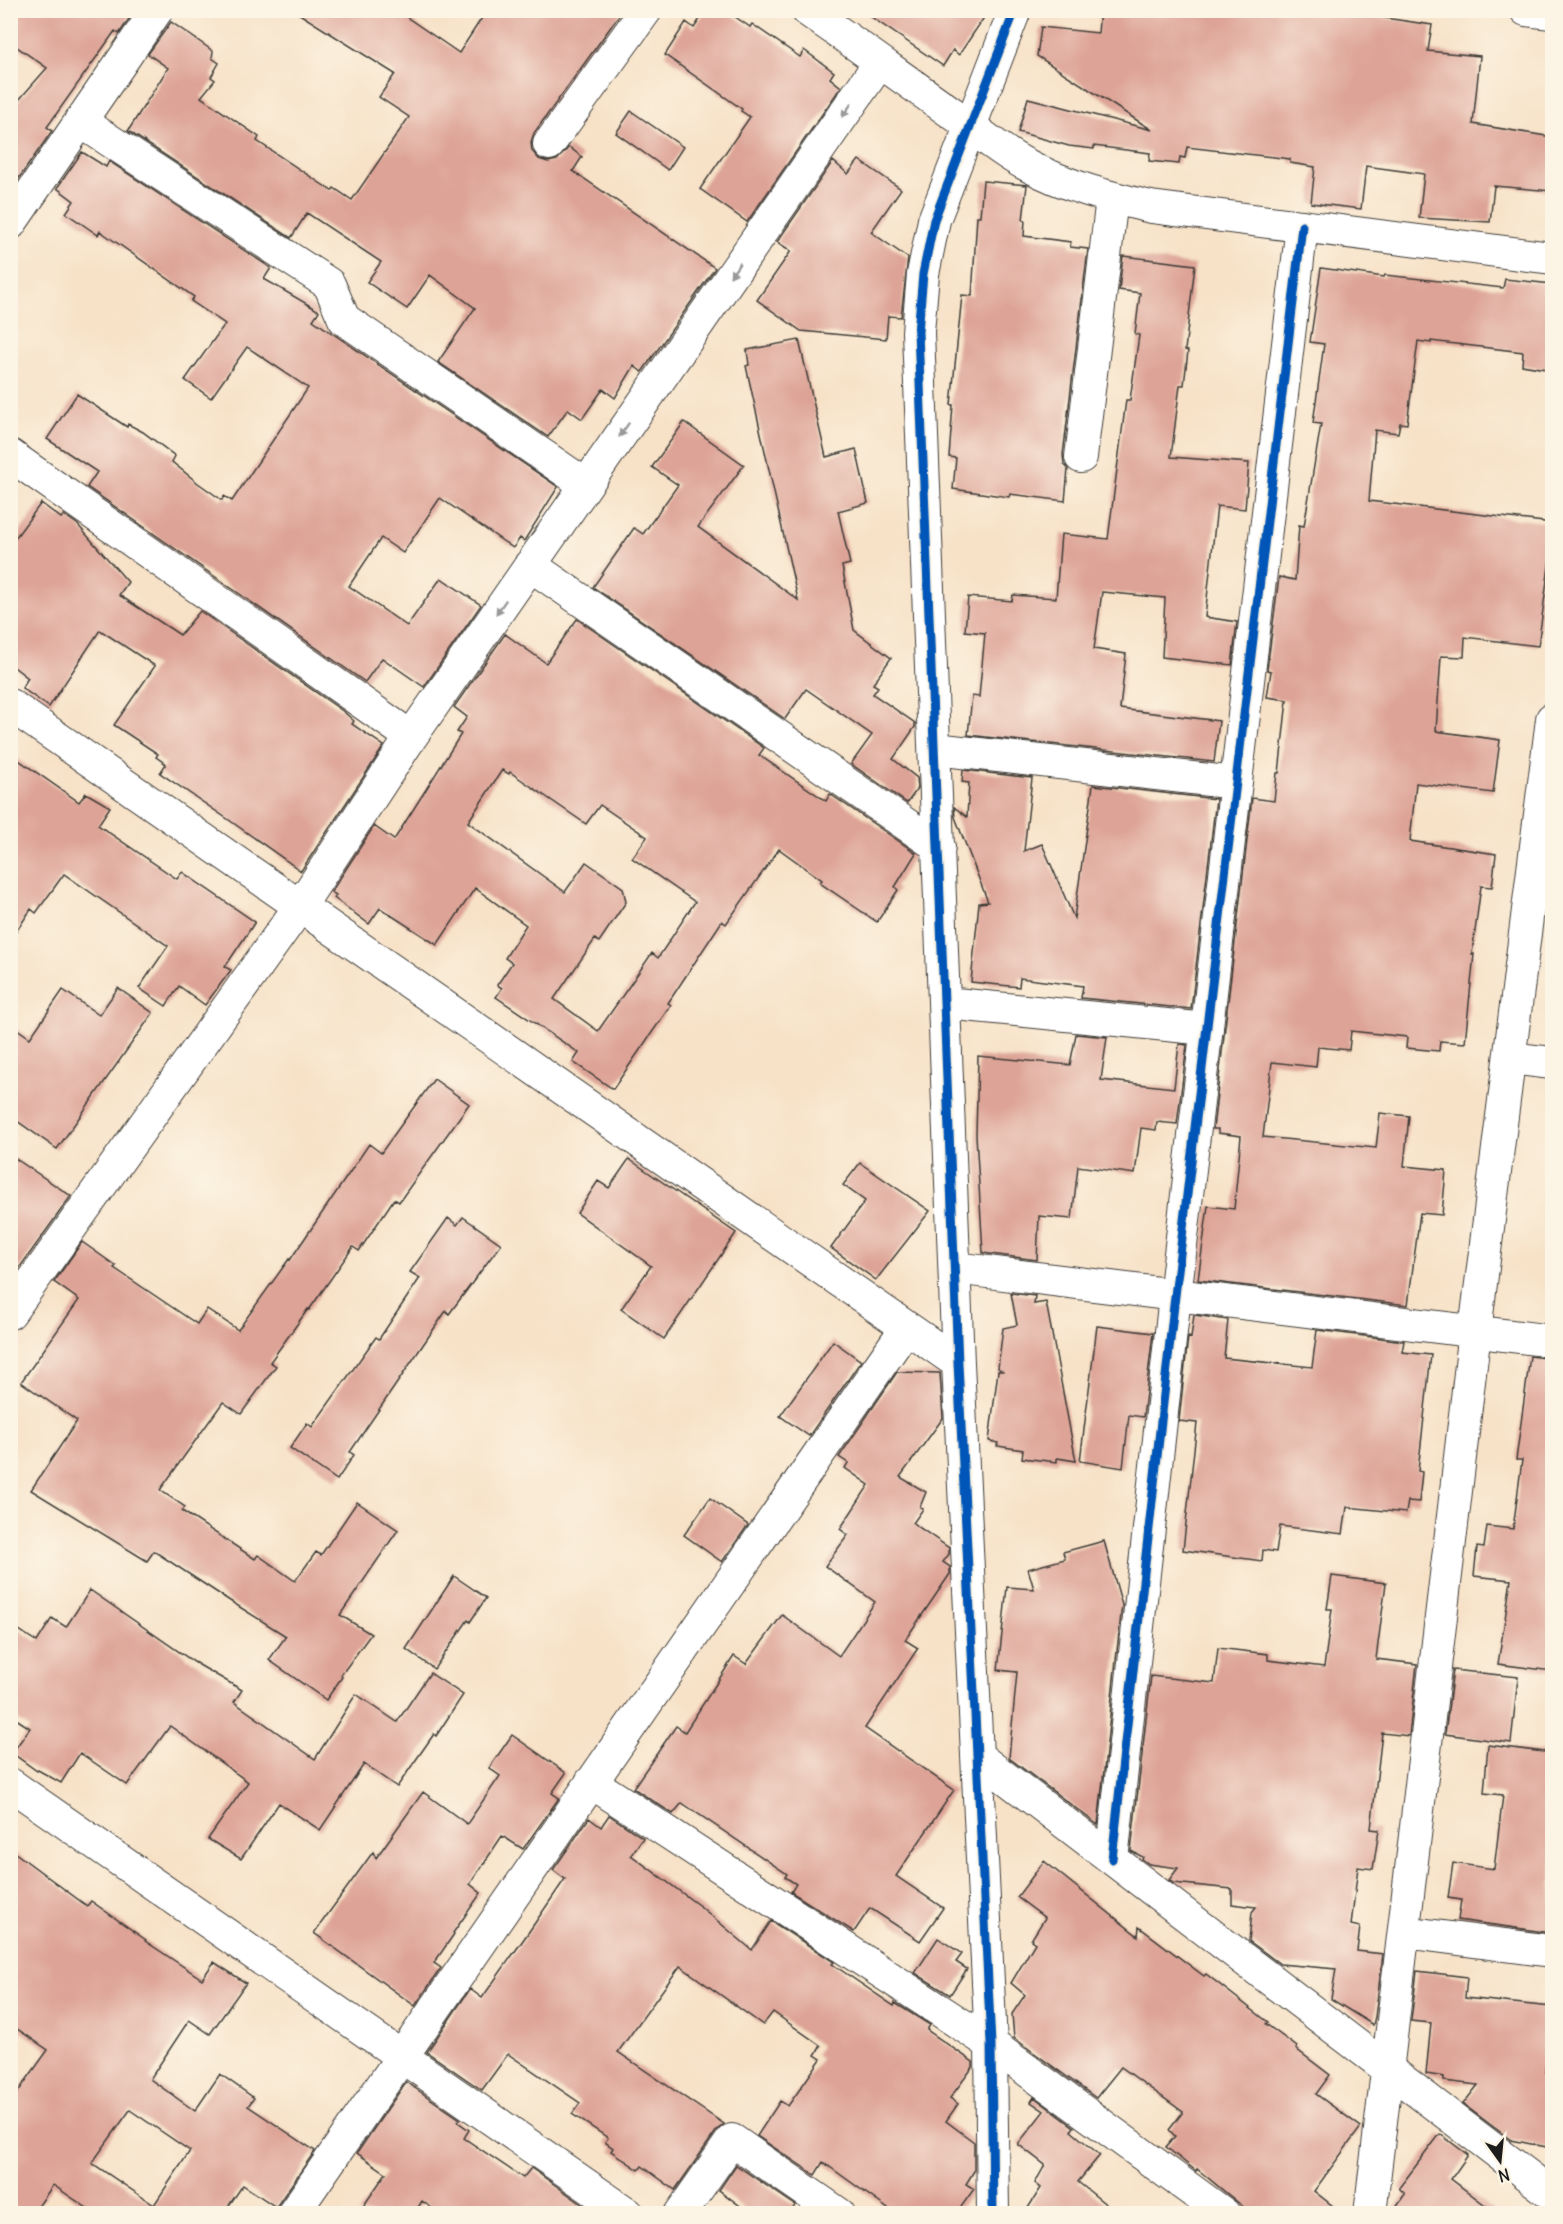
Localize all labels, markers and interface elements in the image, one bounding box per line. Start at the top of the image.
one-way arrow [841,101,853,117]
one-way arrow [729,261,741,277]
one-way arrow [618,421,630,437]
one-way arrow [495,599,507,615]
north arrow [1470,2131,1530,2191]
text: N [1496,2164,1512,2187]

